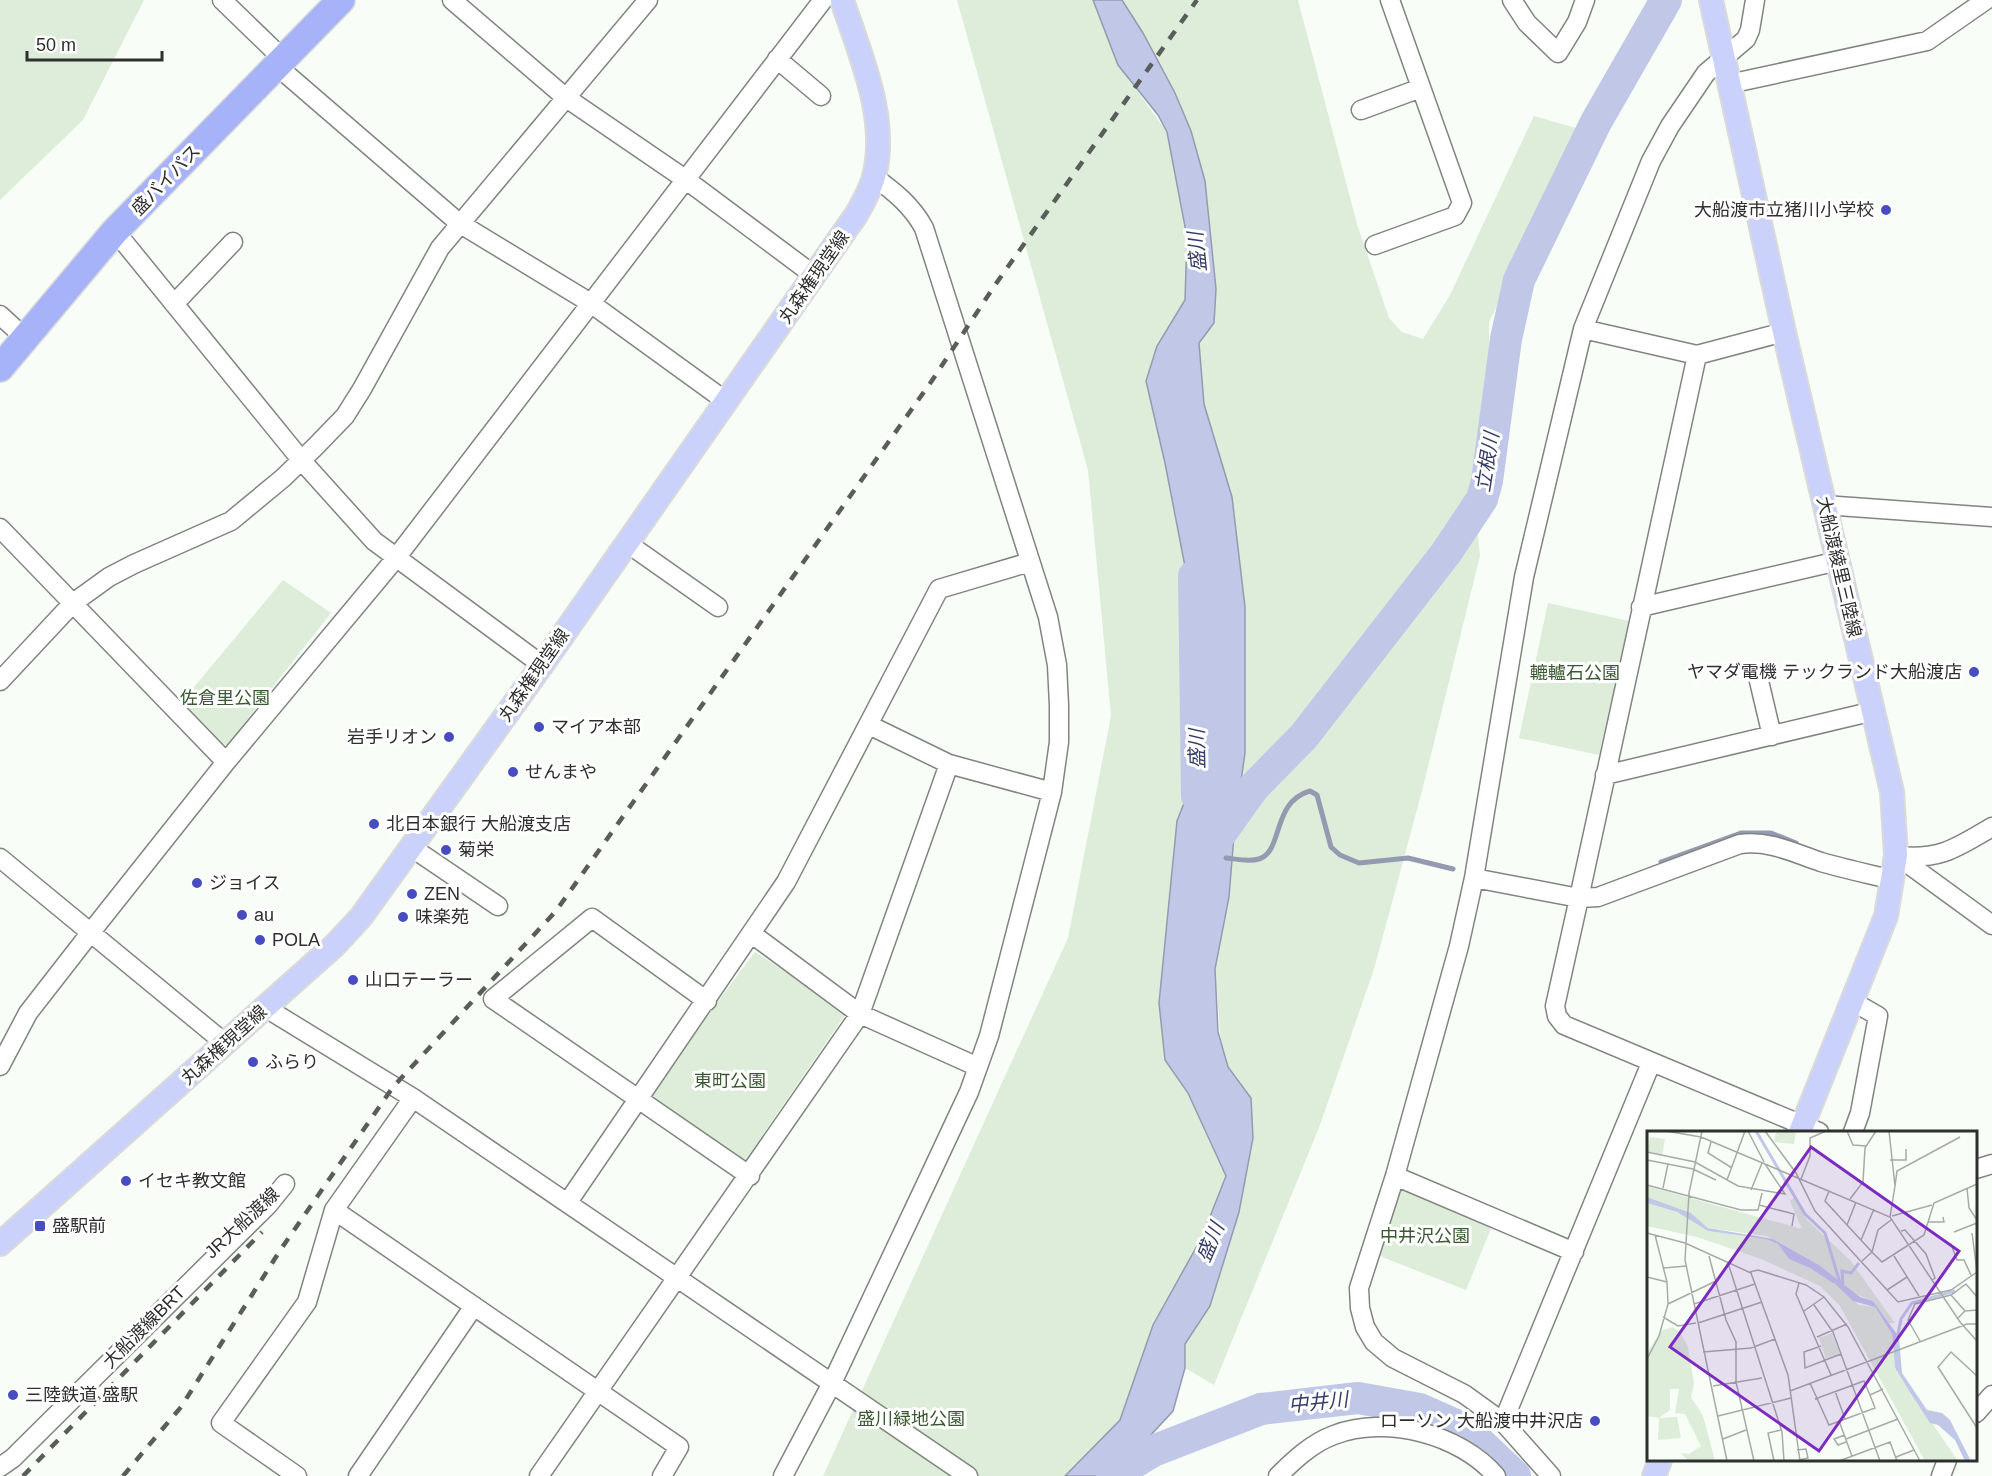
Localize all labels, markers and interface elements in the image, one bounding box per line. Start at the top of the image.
scale bar [27,24,162,62]
text: 50 m [36,35,76,55]
street label: 盛バイパス [128,141,204,219]
place label: 大船渡市立猪川小学校 [1694,200,1874,220]
marker: 大船渡市立猪川小学校 [1879,203,1893,217]
street label: 丸森権現堂線 [775,227,853,327]
water label: 盛川 [1184,229,1210,273]
water label: 立根川 [1471,429,1503,493]
street label: 大船渡綾里三陸線 [1813,495,1865,639]
street label: 丸森権現堂線 [495,625,573,725]
place label: ヤマダ電機 テックランド大船渡店 [1687,662,1962,682]
park label: 轆轤石公園 [1530,663,1620,683]
marker: ヤマダ電機 テックランド大船渡店 [1967,665,1981,679]
park label: 佐倉里公園 [180,688,270,708]
place label: マイア本部 [551,717,641,737]
marker: マイア本部 [532,720,546,734]
place label: 岩手リオン [347,727,437,747]
water label: 盛川 [1186,727,1208,769]
marker: 岩手リオン [442,730,456,744]
place label: せんまや [525,762,597,782]
marker: せんまや [506,765,520,779]
place label: 北日本銀行 大船渡支店 [386,814,571,834]
marker: 北日本銀行 大船渡支店 [367,817,381,831]
place label: 菊栄 [458,840,494,860]
marker: 菊栄 [439,843,453,857]
place label: ジョイス [209,873,280,893]
marker: ジョイス [190,876,204,890]
place label: ZEN [424,884,460,904]
marker: ZEN [405,887,419,901]
place label: au [254,905,274,925]
place label: 味楽苑 [415,907,469,927]
marker: au [235,908,249,922]
marker: 味楽苑 [396,910,410,924]
place label: POLA [272,930,320,950]
marker: POLA [253,933,267,947]
place label: 山口テーラー [365,970,473,990]
marker: 山口テーラー [346,973,360,987]
street label: 丸森権現堂線 [177,1001,271,1089]
place label: ふらり [265,1052,319,1072]
marker: ふらり [246,1055,260,1069]
park label: 東町公園 [694,1071,766,1091]
inset map [1647,1131,1977,1461]
place label: イセキ教文館 [138,1171,246,1191]
marker: イセキ教文館 [119,1174,133,1188]
street label: JR大船渡線 [201,1184,283,1262]
place label: 盛駅前 [52,1216,106,1236]
water label: 盛川 [1192,1217,1229,1265]
marker: 盛駅前 [33,1219,47,1233]
park label: 中井沢公園 [1380,1226,1470,1246]
street label: 大船渡線BRT [99,1282,189,1372]
place label: 三陸鉄道 盛駅 [25,1385,138,1405]
marker: 三陸鉄道 盛駅 [6,1388,20,1402]
water label: 中井川 [1287,1388,1351,1416]
park label: 盛川緑地公園 [857,1409,965,1429]
place label: ローソン 大船渡中井沢店 [1380,1411,1583,1431]
marker: ローソン 大船渡中井沢店 [1588,1414,1602,1428]

